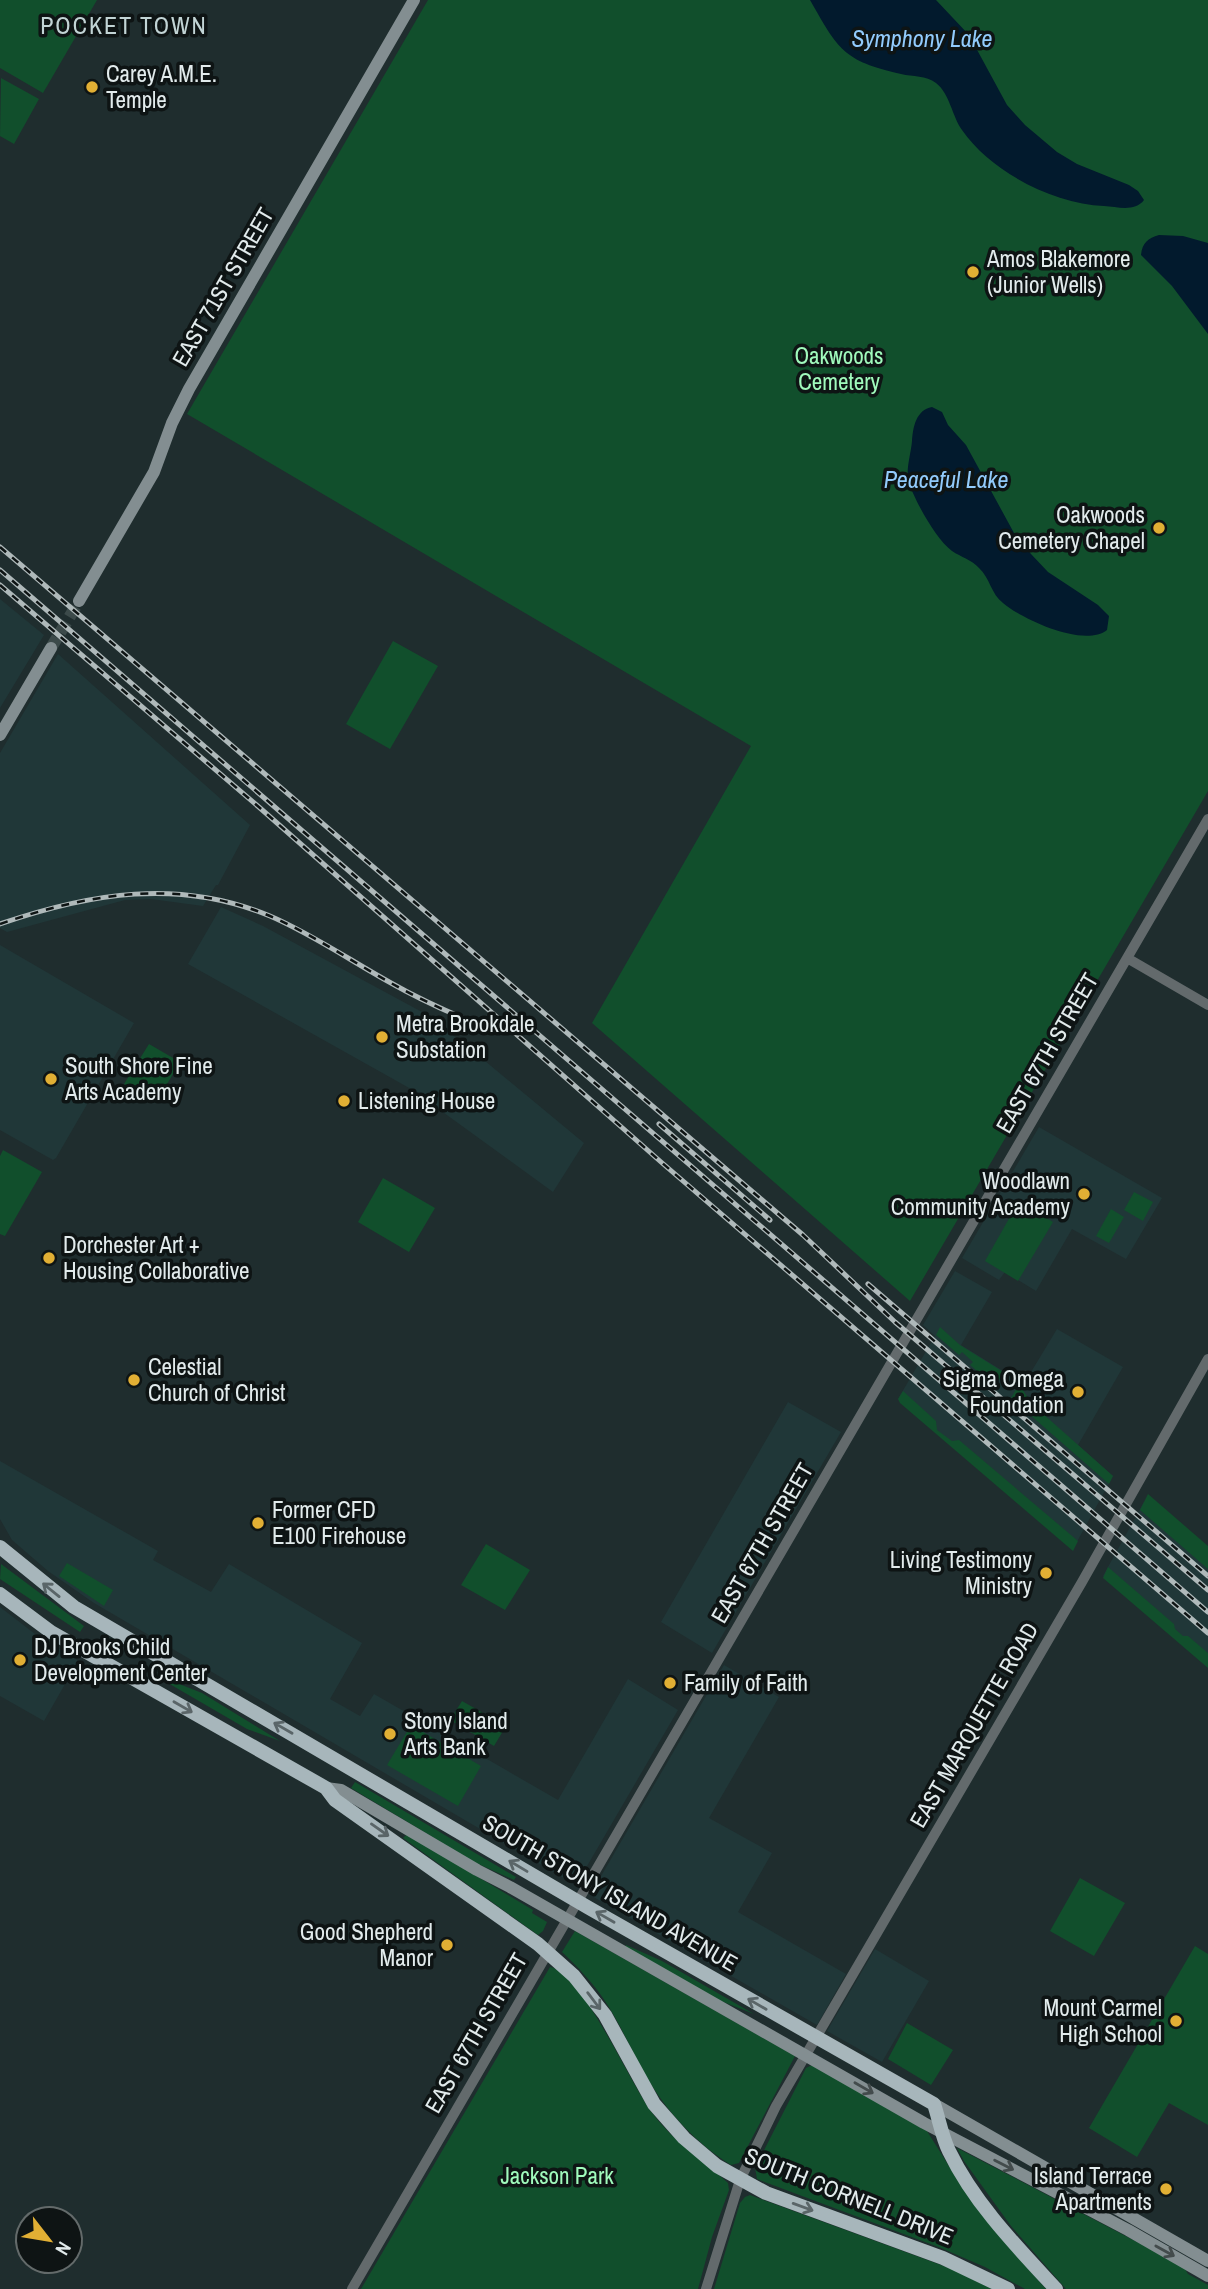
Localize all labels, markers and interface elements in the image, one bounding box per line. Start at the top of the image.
district label: POCKET TOWN [40,9,208,41]
water label: Symphony Lake [851,22,993,54]
place label: Carey A.M.E. Temple [106,58,217,115]
marker: Carey A.M.E. Temple [84,79,100,95]
street label: EAST 71ST STREET [164,201,281,372]
place label: Amos Blakemore (Junior Wells) [986,243,1131,300]
marker: Amos Blakemore (Junior Wells) [965,264,981,280]
park label: Oakwoods Cemetery [794,340,884,397]
water label: Peaceful Lake [884,463,1008,495]
place label: Oakwoods Cemetery Chapel [998,499,1145,556]
marker: Oakwoods Cemetery Chapel [1151,520,1167,536]
street label: EAST 67TH STREET [988,967,1105,1138]
place label: Metra Brookdale Substation [396,1008,534,1065]
marker: Metra Brookdale Substation [374,1029,390,1045]
place label: South Shore Fine Arts Academy [64,1050,213,1107]
marker: South Shore Fine Arts Academy [43,1071,59,1087]
place label: Listening House [358,1085,495,1116]
marker: Listening House [336,1093,352,1109]
place label: Woodlawn Community Academy [891,1165,1071,1222]
marker: Woodlawn Community Academy [1076,1186,1092,1202]
place label: Dorchester Art + Housing Collaborative [63,1229,250,1286]
marker: Dorchester Art + Housing Collaborative [41,1250,57,1266]
place label: Celestial Church of Christ [148,1351,285,1408]
place label: Sigma Omega Foundation [942,1363,1065,1420]
marker: Celestial Church of Christ [126,1372,142,1388]
marker: Sigma Omega Foundation [1070,1384,1086,1400]
street label: EAST 67TH STREET [703,1457,820,1628]
place label: Former CFD E100 Firehouse [272,1494,406,1551]
marker: Former CFD E100 Firehouse [250,1515,266,1531]
place label: Living Testimony Ministry [890,1544,1033,1601]
marker: Living Testimony Ministry [1038,1565,1054,1581]
one-way arrow [42,1583,60,1598]
street label: EAST MARQUETTE ROAD [902,1616,1045,1833]
place label: DJ Brooks Child Development Center [34,1631,208,1688]
marker: DJ Brooks Child Development Center [12,1652,28,1668]
place label: Family of Faith [684,1667,808,1698]
marker: Family of Faith [662,1675,678,1691]
one-way arrow [172,1700,192,1714]
place label: Stony Island Arts Bank [403,1705,508,1762]
one-way arrow [273,1721,293,1735]
marker: Stony Island Arts Bank [382,1726,398,1742]
street label: SOUTH STONY ISLAND AVENUE [477,1807,743,1978]
one-way arrow [370,1823,389,1837]
one-way arrow [508,1859,528,1873]
one-way arrow [596,1910,616,1924]
place label: Good Shepherd Manor [300,1916,434,1973]
marker: Good Shepherd Manor [439,1937,455,1953]
street label: EAST 67TH STREET [417,1947,534,2118]
one-way arrow [587,1991,602,2010]
place label: Mount Carmel High School [1044,1992,1162,2049]
one-way arrow [747,1997,767,2011]
marker: Mount Carmel High School [1168,2013,1184,2029]
one-way arrow [854,2082,874,2096]
street label: SOUTH CORNELL DRIVE [740,2139,958,2252]
one-way arrow [993,2158,1014,2172]
park label: Jackson Park [500,2160,614,2191]
place label: Island Terrace Apartments [1034,2160,1152,2217]
marker: Island Terrace Apartments [1158,2181,1174,2197]
one-way arrow [791,2202,813,2214]
north arrow [14,2205,84,2275]
text: N [50,2237,78,2260]
one-way arrow [1154,2244,1174,2258]

